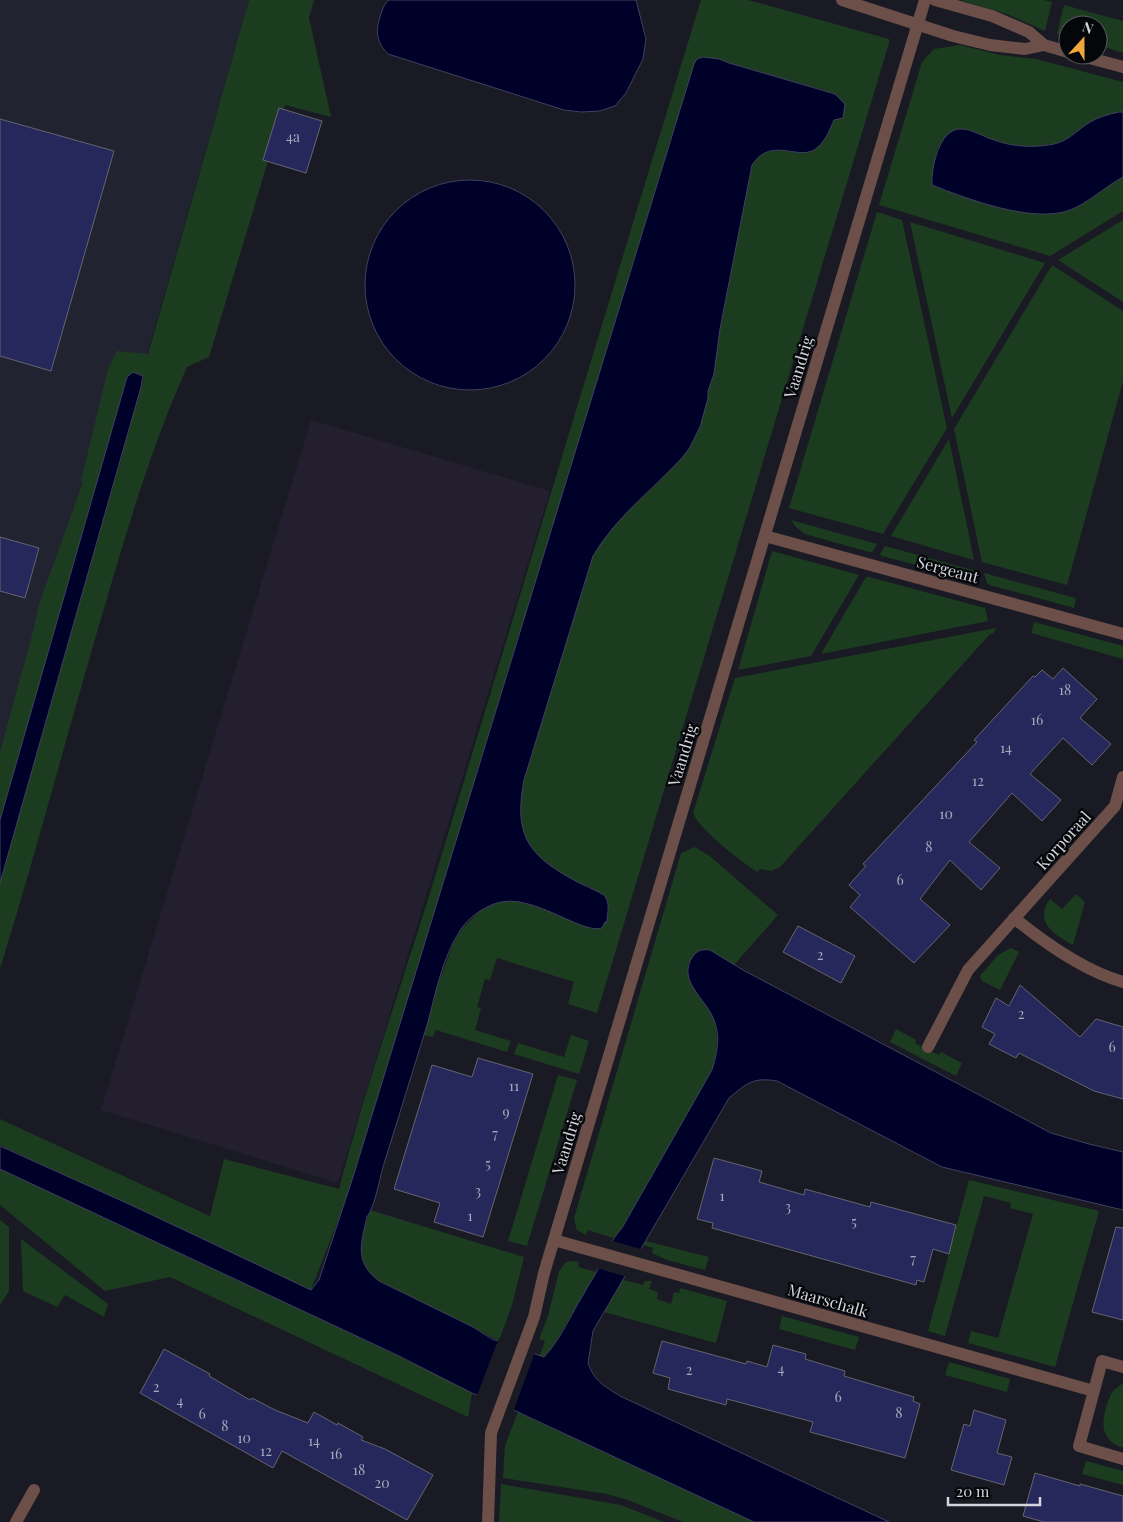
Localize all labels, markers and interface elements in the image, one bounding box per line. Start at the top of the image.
north arrow [1058,15,1108,65]
text: N [1080,17,1096,38]
house number: 4a [286,127,300,146]
street label: Vaandrig [778,333,818,402]
street label: Sergeant [915,551,982,587]
house number: 18 [1059,680,1071,699]
house number: 16 [1031,710,1043,729]
street label: Vaandrig [662,721,702,790]
house number: 14 [1000,738,1012,757]
house number: 12 [972,771,984,790]
house number: 10 [939,804,953,823]
street label: Korporaal [1031,806,1095,874]
house number: 8 [925,837,933,856]
house number: 6 [896,870,904,889]
house number: 2 [817,945,824,964]
house number: 2 [1018,1004,1025,1023]
house number: 6 [1108,1037,1116,1056]
house number: 11 [509,1076,519,1095]
house number: 9 [502,1102,510,1121]
street label: Vaandrig [546,1109,586,1178]
house number: 7 [492,1124,498,1143]
house number: 5 [485,1154,491,1173]
house number: 3 [475,1181,481,1200]
house number: 1 [719,1186,725,1205]
house number: 3 [785,1197,791,1216]
house number: 1 [467,1206,473,1225]
house number: 5 [851,1212,857,1231]
house number: 7 [910,1249,916,1268]
street label: Maarschalk [785,1279,871,1322]
house number: 4 [778,1359,785,1378]
house number: 2 [686,1360,693,1379]
house number: 2 [153,1377,160,1396]
house number: 6 [834,1387,842,1406]
house number: 4 [177,1391,184,1410]
house number: 8 [895,1403,903,1422]
house number: 6 [198,1404,206,1423]
house number: 8 [221,1416,229,1435]
house number: 10 [237,1428,251,1447]
house number: 14 [308,1431,320,1450]
house number: 12 [260,1441,272,1460]
house number: 16 [330,1444,342,1463]
house number: 18 [353,1460,365,1479]
house number: 20 [374,1473,390,1492]
scale bar [948,1474,1040,1506]
text: 20 m [956,1481,990,1501]

